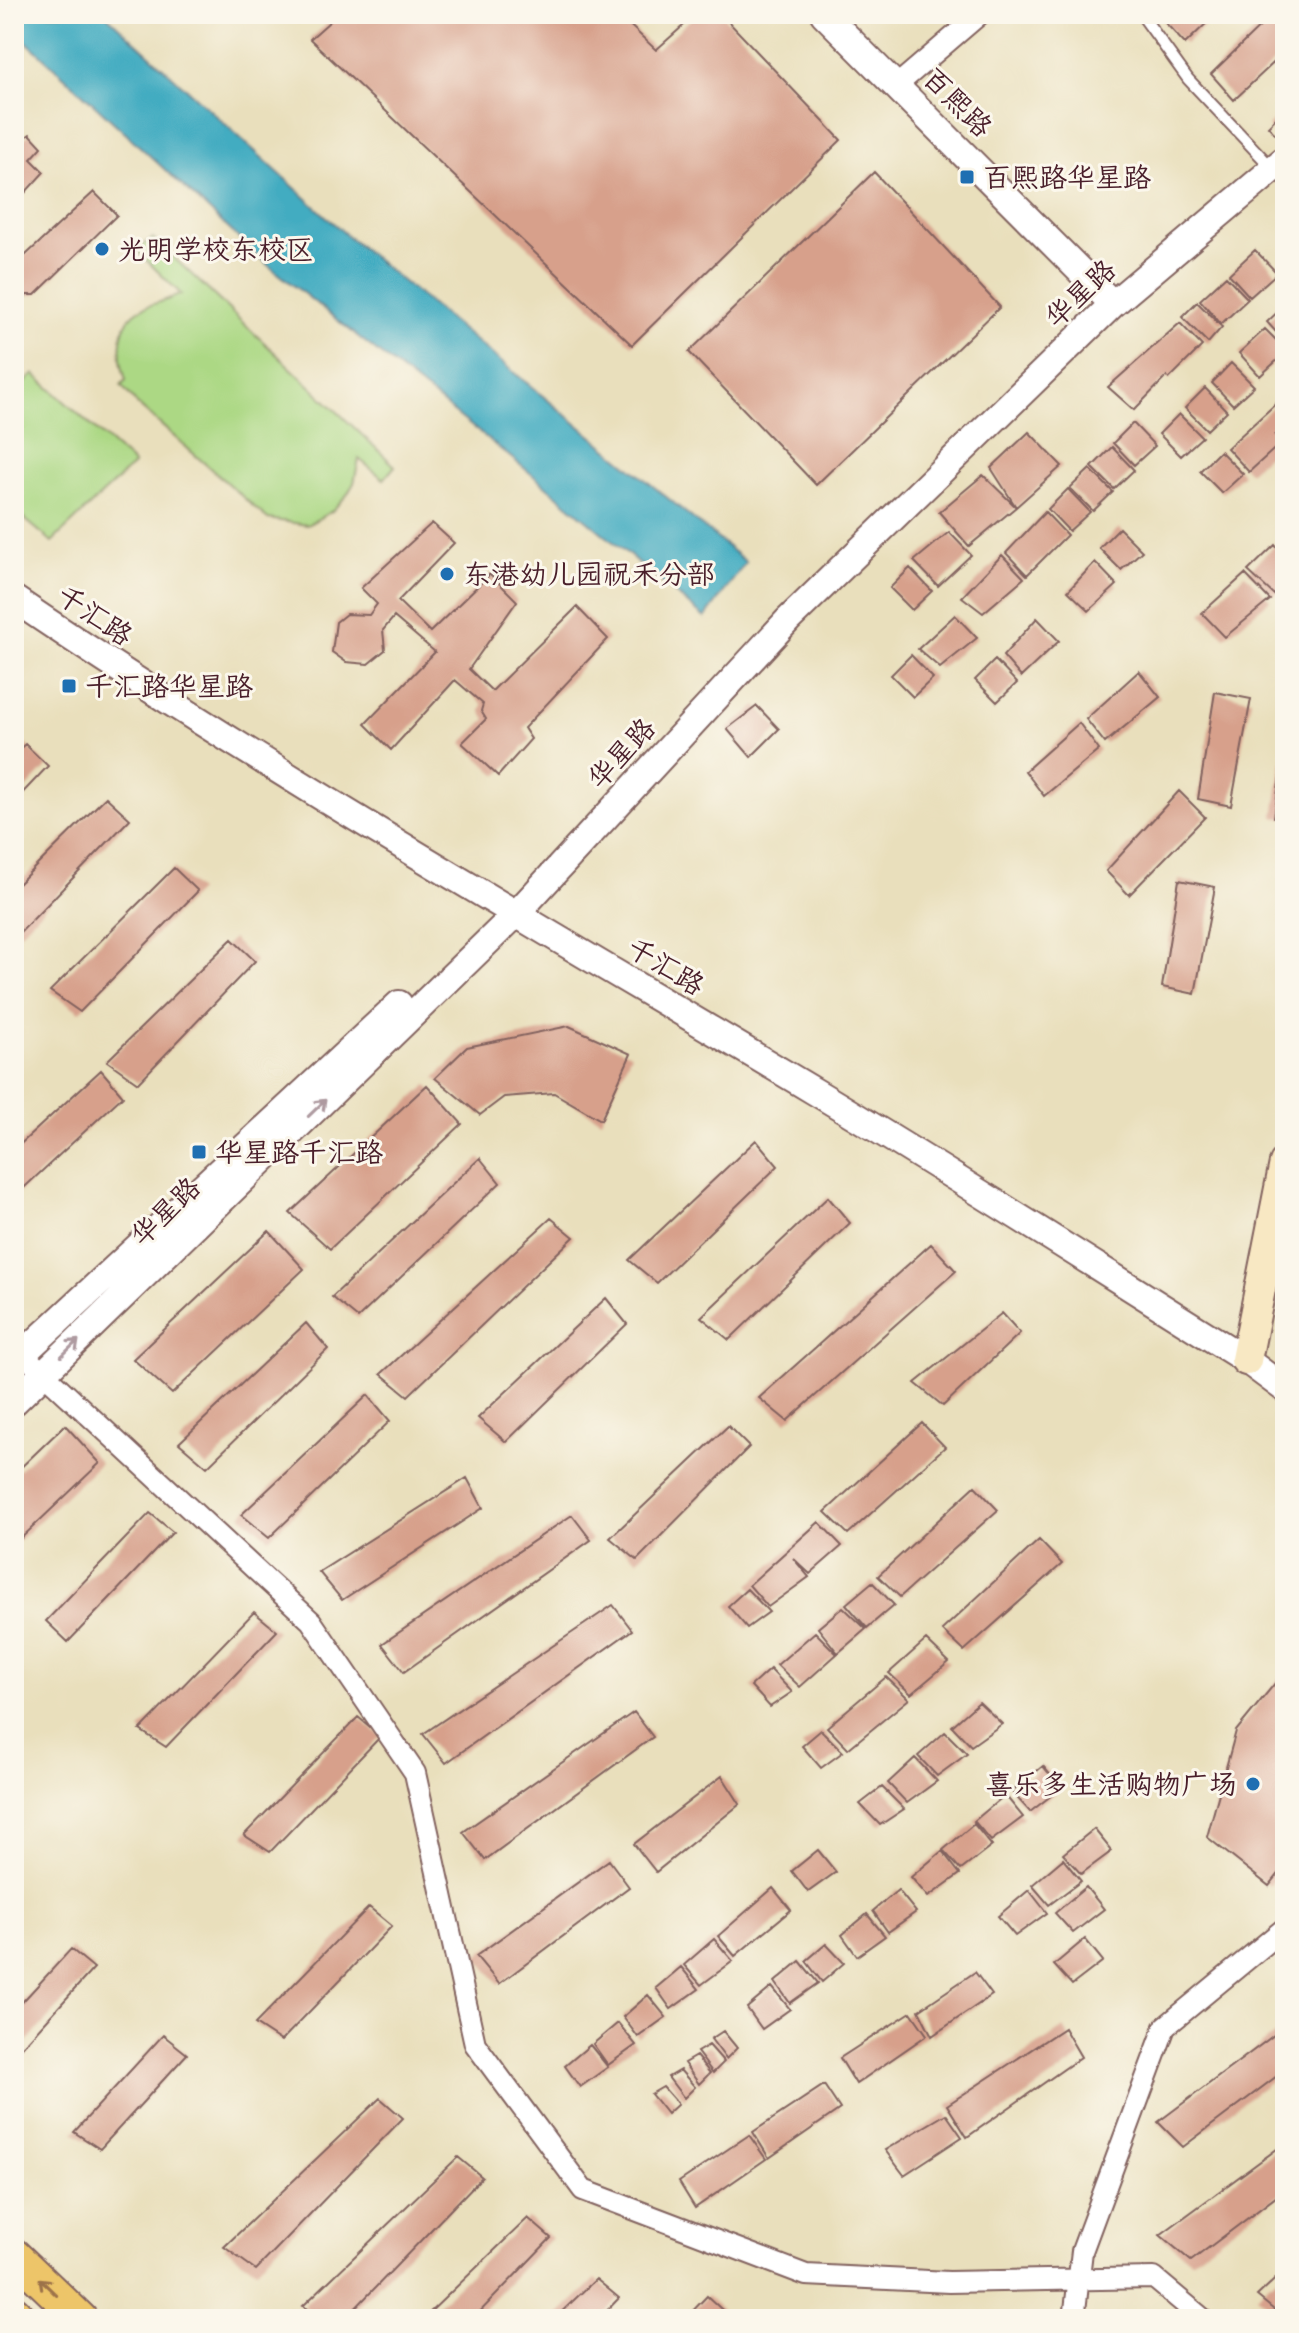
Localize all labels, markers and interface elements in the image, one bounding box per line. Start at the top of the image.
street label: 百熙路 [915,61,999,145]
place label: 百熙路华星路 [983,161,1151,196]
marker: 百熙路华星路 [958,168,976,186]
place label: 光明学校东校区 [118,233,314,268]
marker: 光明学校东校区 [93,240,111,258]
street label: 华星路 [1038,253,1124,336]
place label: 东港幼儿园祝禾分部 [463,558,715,593]
marker: 东港幼儿园祝禾分部 [438,565,456,583]
street label: 千汇路 [50,578,139,654]
place label: 千汇路华星路 [85,670,253,705]
marker: 千汇路华星路 [60,677,78,695]
street label: 华星路 [581,711,664,797]
street label: 千汇路 [620,931,710,1004]
one-way arrow [307,1099,327,1118]
place label: 华星路千汇路 [215,1136,383,1171]
marker: 华星路千汇路 [190,1143,208,1161]
street label: 华星路 [124,1170,208,1254]
one-way arrow [60,1339,80,1358]
place label: 喜乐多生活购物广场 [985,1768,1237,1803]
marker: 喜乐多生活购物广场 [1244,1775,1262,1793]
one-way arrow [39,2278,58,2297]

